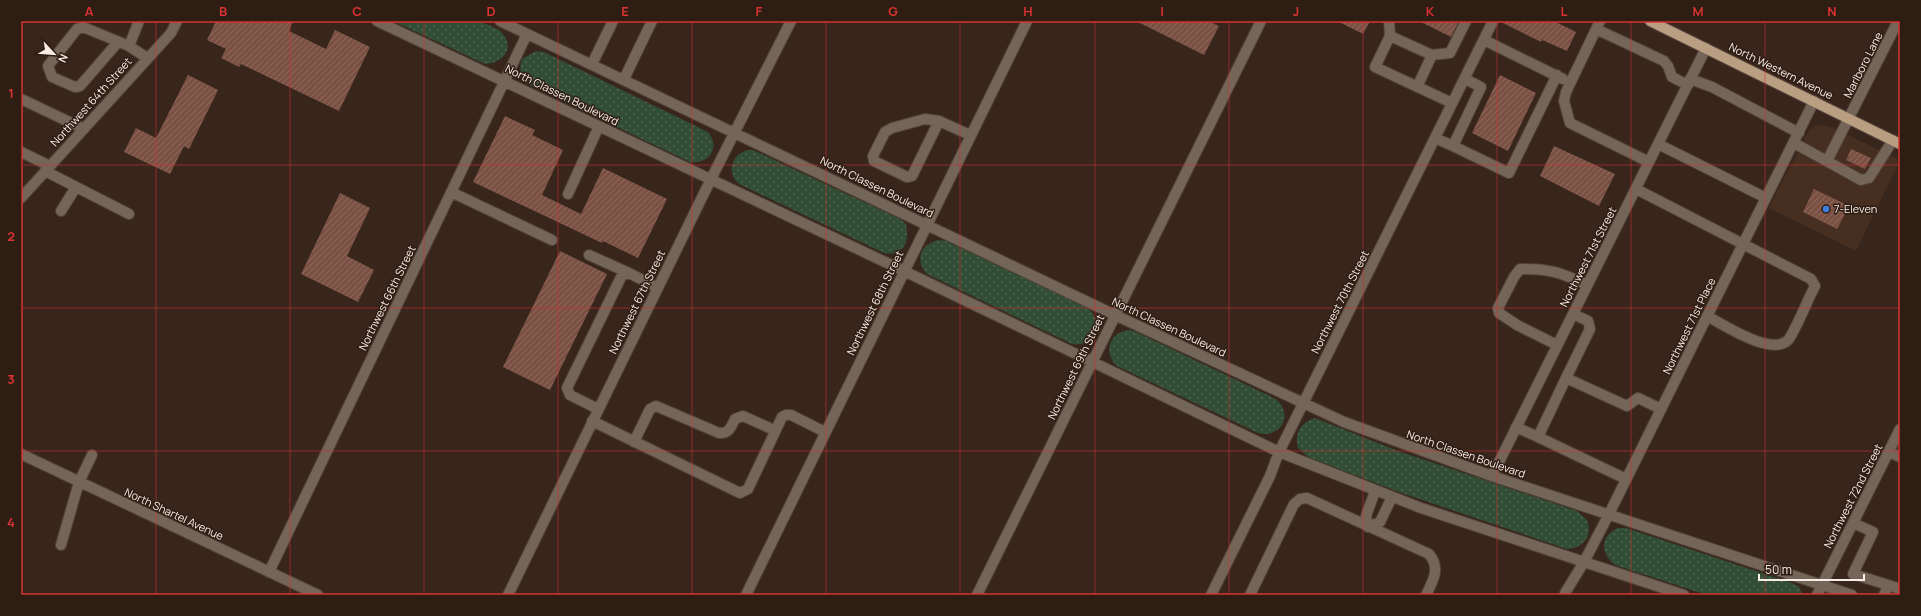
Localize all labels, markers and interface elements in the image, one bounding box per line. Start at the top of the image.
text: A [85,2,94,20]
text: B [219,2,227,20]
text: C [352,2,362,20]
text: D [486,2,496,20]
text: E [621,2,629,20]
text: F [756,2,763,20]
text: G [888,2,898,20]
text: H [1023,2,1033,20]
text: I [1160,2,1164,20]
text: J [1293,2,1299,20]
text: K [1426,2,1435,20]
text: L [1561,2,1568,20]
text: M [1692,2,1704,20]
text: N [1827,2,1837,20]
street label: Marlboro Lane [1839,29,1886,100]
north arrow [34,34,74,74]
street label: North Western Avenue [1727,39,1836,103]
street label: Northwest 64th Street [48,55,134,149]
street label: North Classen Boulevard [503,61,621,129]
text: 1 [8,84,14,102]
street label: North Classen Boulevard [818,153,936,221]
place label: 7-Eleven [1834,201,1877,216]
street label: Northwest 71st Street [1556,204,1619,309]
marker: 7-Eleven [1821,204,1831,214]
text: 2 [7,227,15,245]
street label: Northwest 66th Street [355,243,419,353]
street label: Northwest 67th Street [605,247,668,356]
street label: Northwest 68th Street [843,248,906,358]
street label: Northwest 70th Street [1307,248,1372,356]
street label: Northwest 71st Place [1659,274,1719,377]
street label: North Classen Boulevard [1110,293,1229,360]
street label: Northwest 69th Street [1044,312,1107,422]
text: 3 [7,370,15,388]
street label: North Classen Boulevard [1405,426,1527,481]
street label: Northwest 72nd Street [1820,441,1885,551]
street label: North Shartel Avenue [122,484,227,543]
text: 4 [7,513,15,531]
scale bar [1759,556,1864,582]
text: 50 m [1765,561,1792,578]

